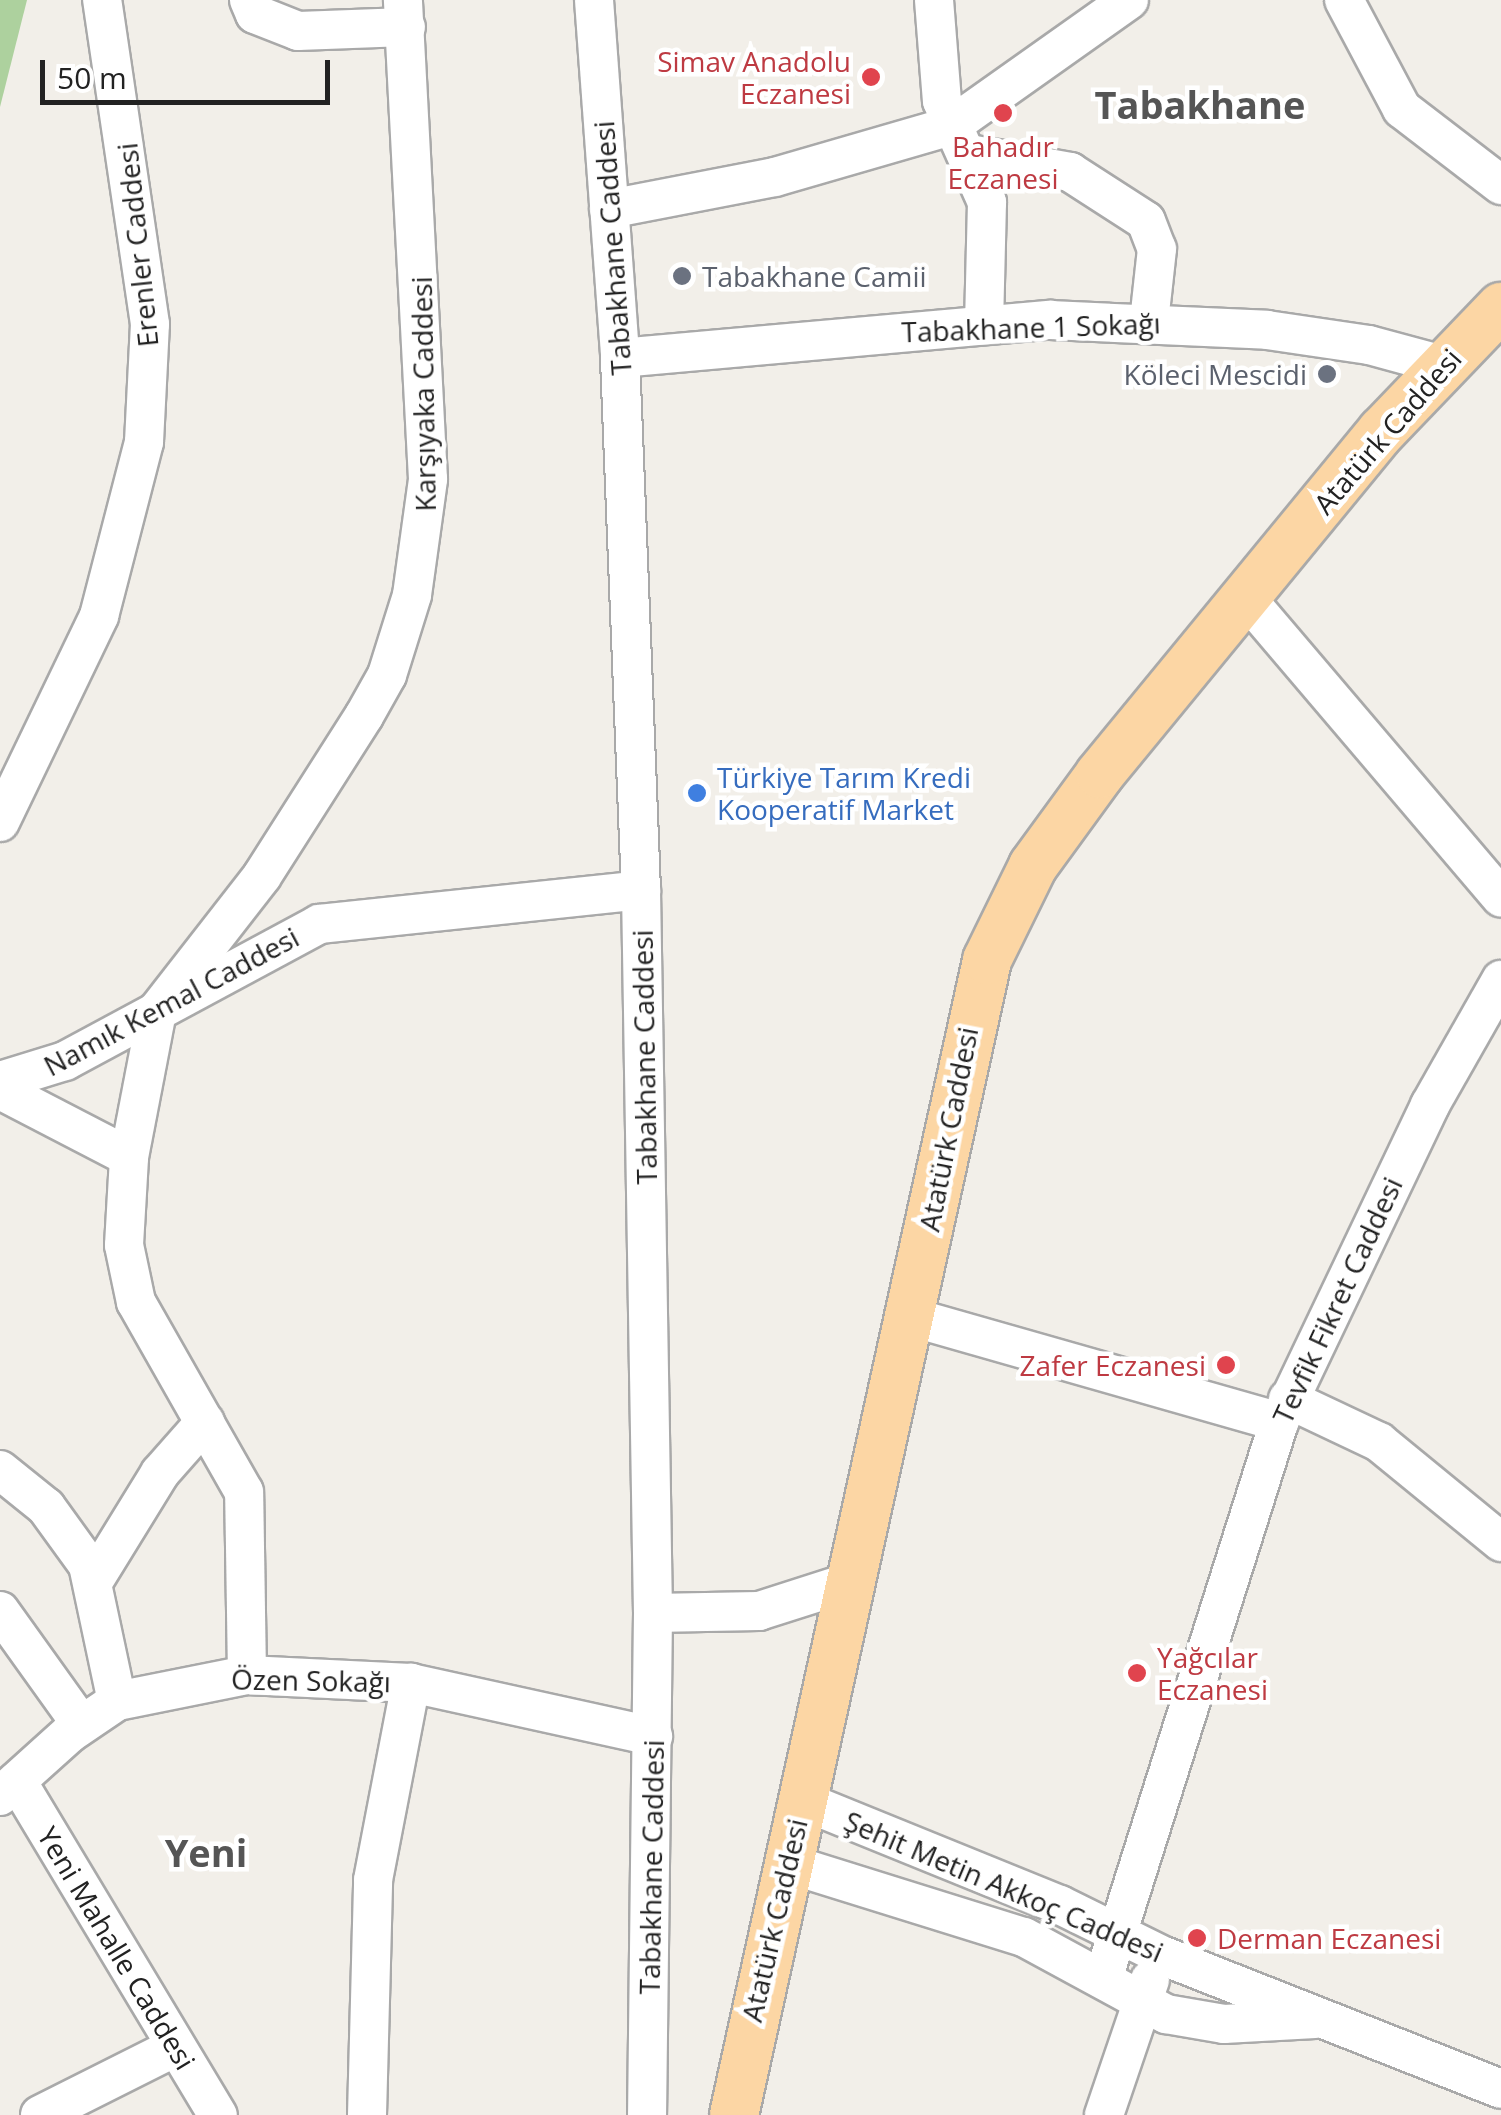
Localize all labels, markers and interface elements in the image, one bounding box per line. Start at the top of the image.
scale bar [45,40,335,102]
place label: Simav Anadolu Eczanesi [657,44,851,110]
text: 50 m [57,57,127,98]
marker: Simav Anadolu Eczanesi [860,66,882,88]
district label: Tabakhane [1095,82,1305,128]
marker: Bahadır Eczanesi [992,102,1014,124]
street label: Tabakhane Caddesi [586,120,638,376]
place label: Bahadır Eczanesi [948,129,1058,195]
street label: Erenler Caddesi [110,141,164,349]
place label: Tabakhane Camii [702,259,927,293]
marker: Tabakhane Camii [671,265,693,287]
street label: Karşıyaka Caddesi [404,276,442,512]
street label: Tabakhane 1 Sokağı [901,306,1161,348]
street label: Atatürk Caddesi [1306,342,1468,520]
place label: Köleci Mescidi [1124,357,1307,391]
marker: Köleci Mescidi [1316,363,1338,385]
place label: Türkiye Tarım Kredi Kooperatif Market [717,760,971,826]
marker: Türkiye Tarım Kredi Kooperatif Market [686,782,708,804]
street label: Namık Kemal Caddesi [38,920,304,1082]
street label: Tabakhane Caddesi [625,929,663,1185]
street label: Atatürk Caddesi [912,1024,984,1234]
street label: Tevfik Fikret Caddesi [1265,1172,1409,1428]
place label: Zafer Eczanesi [1020,1348,1206,1382]
marker: Zafer Eczanesi [1215,1354,1237,1376]
place label: Yağcılar Eczanesi [1157,1640,1268,1706]
street label: Özen Sokağı [231,1662,391,1698]
marker: Yağcılar Eczanesi [1126,1662,1148,1684]
street label: Tabakhane Caddesi [632,1739,670,1995]
street label: Şehit Metin Akkoç Caddesi [839,1803,1169,1969]
street label: Atatürk Caddesi [734,1815,814,2025]
street label: Yeni Mahalle Caddesi [31,1821,203,2075]
district label: Yeni [165,1830,247,1876]
place label: Derman Eczanesi [1217,1921,1441,1955]
marker: Derman Eczanesi [1186,1927,1208,1949]

